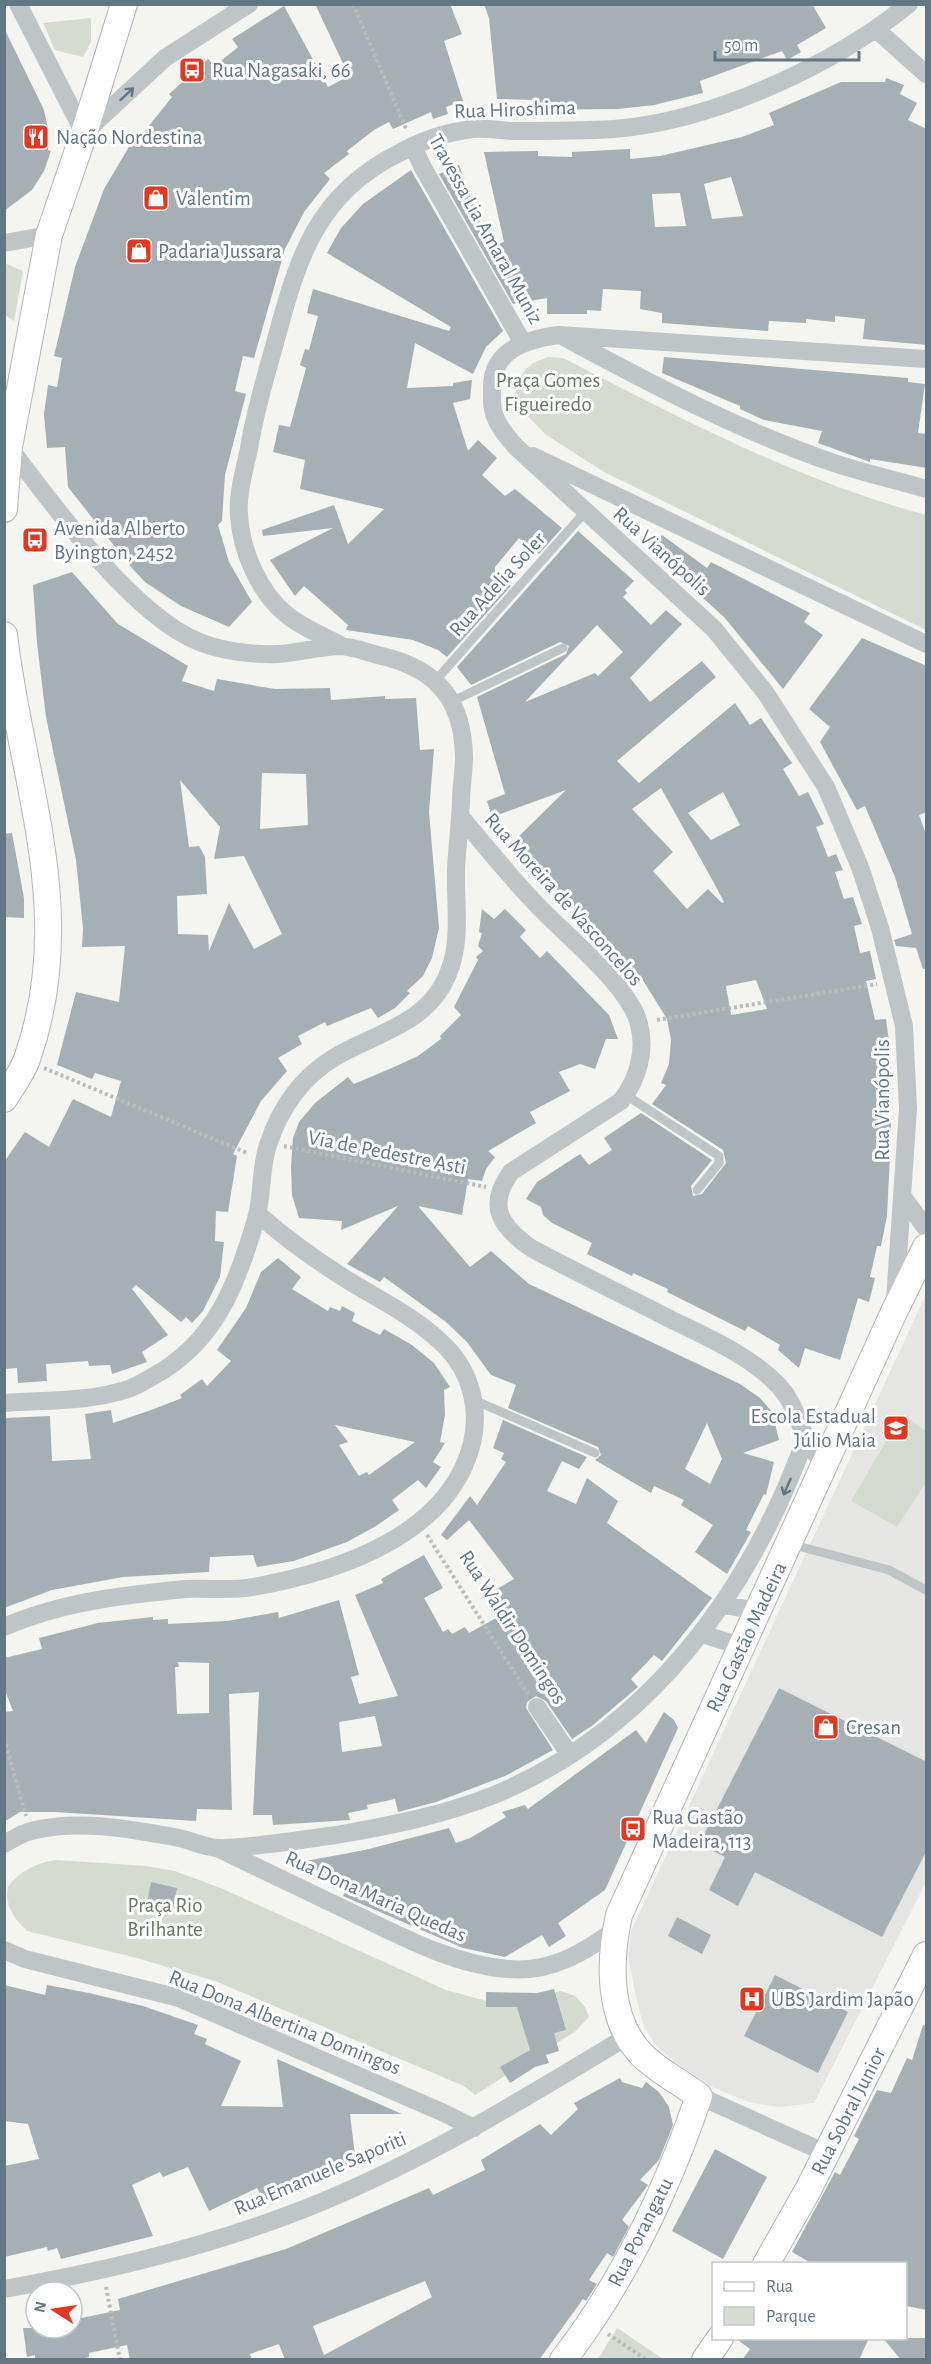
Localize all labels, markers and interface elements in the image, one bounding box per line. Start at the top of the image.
scale bar [715,24,859,62]
text: 50 m [724,37,758,55]
bus stop icon: Rua Nagasaki, 66 [177,55,207,85]
place label: Rua Nagasaki, 66 [212,60,351,81]
one-way arrow [120,86,135,101]
street label: Rua Hiroshima [454,97,577,122]
restaurant icon: Nação Nordestina [21,122,51,152]
place label: Nação Nordestina [56,127,203,148]
street label: Travessa Lia Amaral Muniz [425,131,546,328]
shop icon: Valentim [141,183,171,213]
place label: Valentim [176,188,251,209]
shop icon: Padaria Jussara [124,236,154,266]
place label: Padaria Jussara [158,241,282,262]
park label: Praça Gomes Figueiredo [496,370,600,415]
street label: Rua Vianópolis [609,503,714,600]
place label: Avenida Alberto Byington, 2452 [54,518,185,563]
bus stop icon: Avenida Alberto Byington, 2452 [20,525,50,555]
street label: Rua Adelia Soler [445,528,550,641]
street label: Rua Moreira de Vasconcelos [481,809,647,990]
street label: Rua Vianópolis [872,1039,893,1161]
street label: Via de Pedestre Asti [306,1127,468,1178]
place label: Escola Estadual Júlio Maia [751,1406,876,1451]
school or university icon: Escola Estadual Júlio Maia [881,1413,911,1443]
one-way arrow [781,1477,792,1496]
street label: Rua Waldir Domingos [455,1547,570,1708]
street label: Rua Gastão Madeira [702,1559,791,1716]
shop icon: Cresan [811,1712,841,1742]
place label: Cresan [846,1717,901,1738]
place label: Rua Gastão Madeira, 113 [652,1807,751,1852]
bus stop icon: Rua Gastão Madeira, 113 [618,1814,648,1844]
street label: Rua Dona Maria Quedas [282,1847,470,1946]
park label: Praça Rio Brilhante [127,1895,203,1940]
street label: Rua Dona Albertina Domingos [166,1966,404,2079]
hospital icon: UBS Jardim Japão [737,1984,767,2014]
place label: UBS Jardim Japão [771,1989,914,2010]
street label: Rua Sobral Junior [807,2044,890,2178]
street label: Rua Emanuele Saporiti [231,2128,409,2219]
street label: Rua Porangatu [604,2174,677,2290]
legend [712,2262,907,2340]
text: Rua [766,2278,793,2296]
north arrow [24,2280,84,2340]
text: N [31,2300,49,2314]
text: Parque [766,2308,815,2326]

